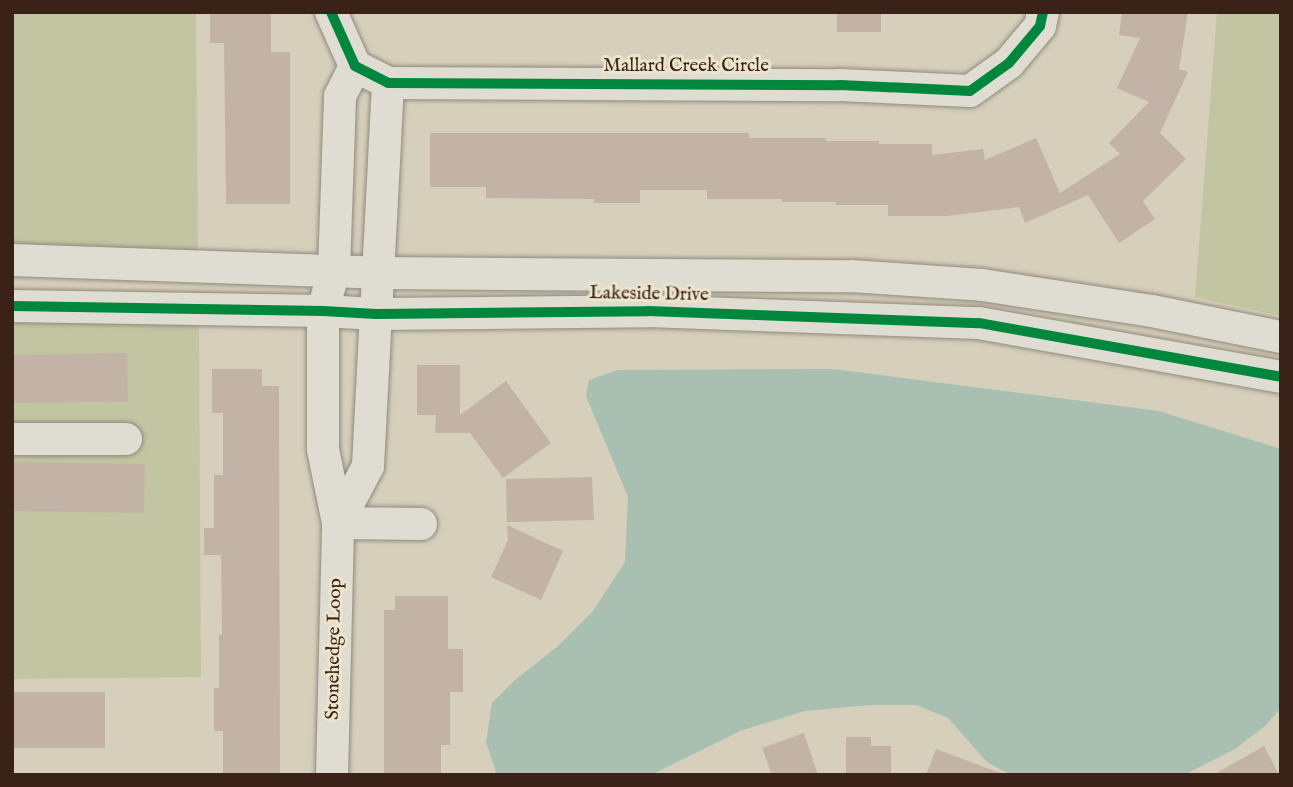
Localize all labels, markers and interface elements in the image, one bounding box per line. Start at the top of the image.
street label: Mallard Creek Circle [603,56,769,78]
street label: Lakeside Drive [589,283,709,307]
street label: Stonehedge Loop [322,578,348,720]

